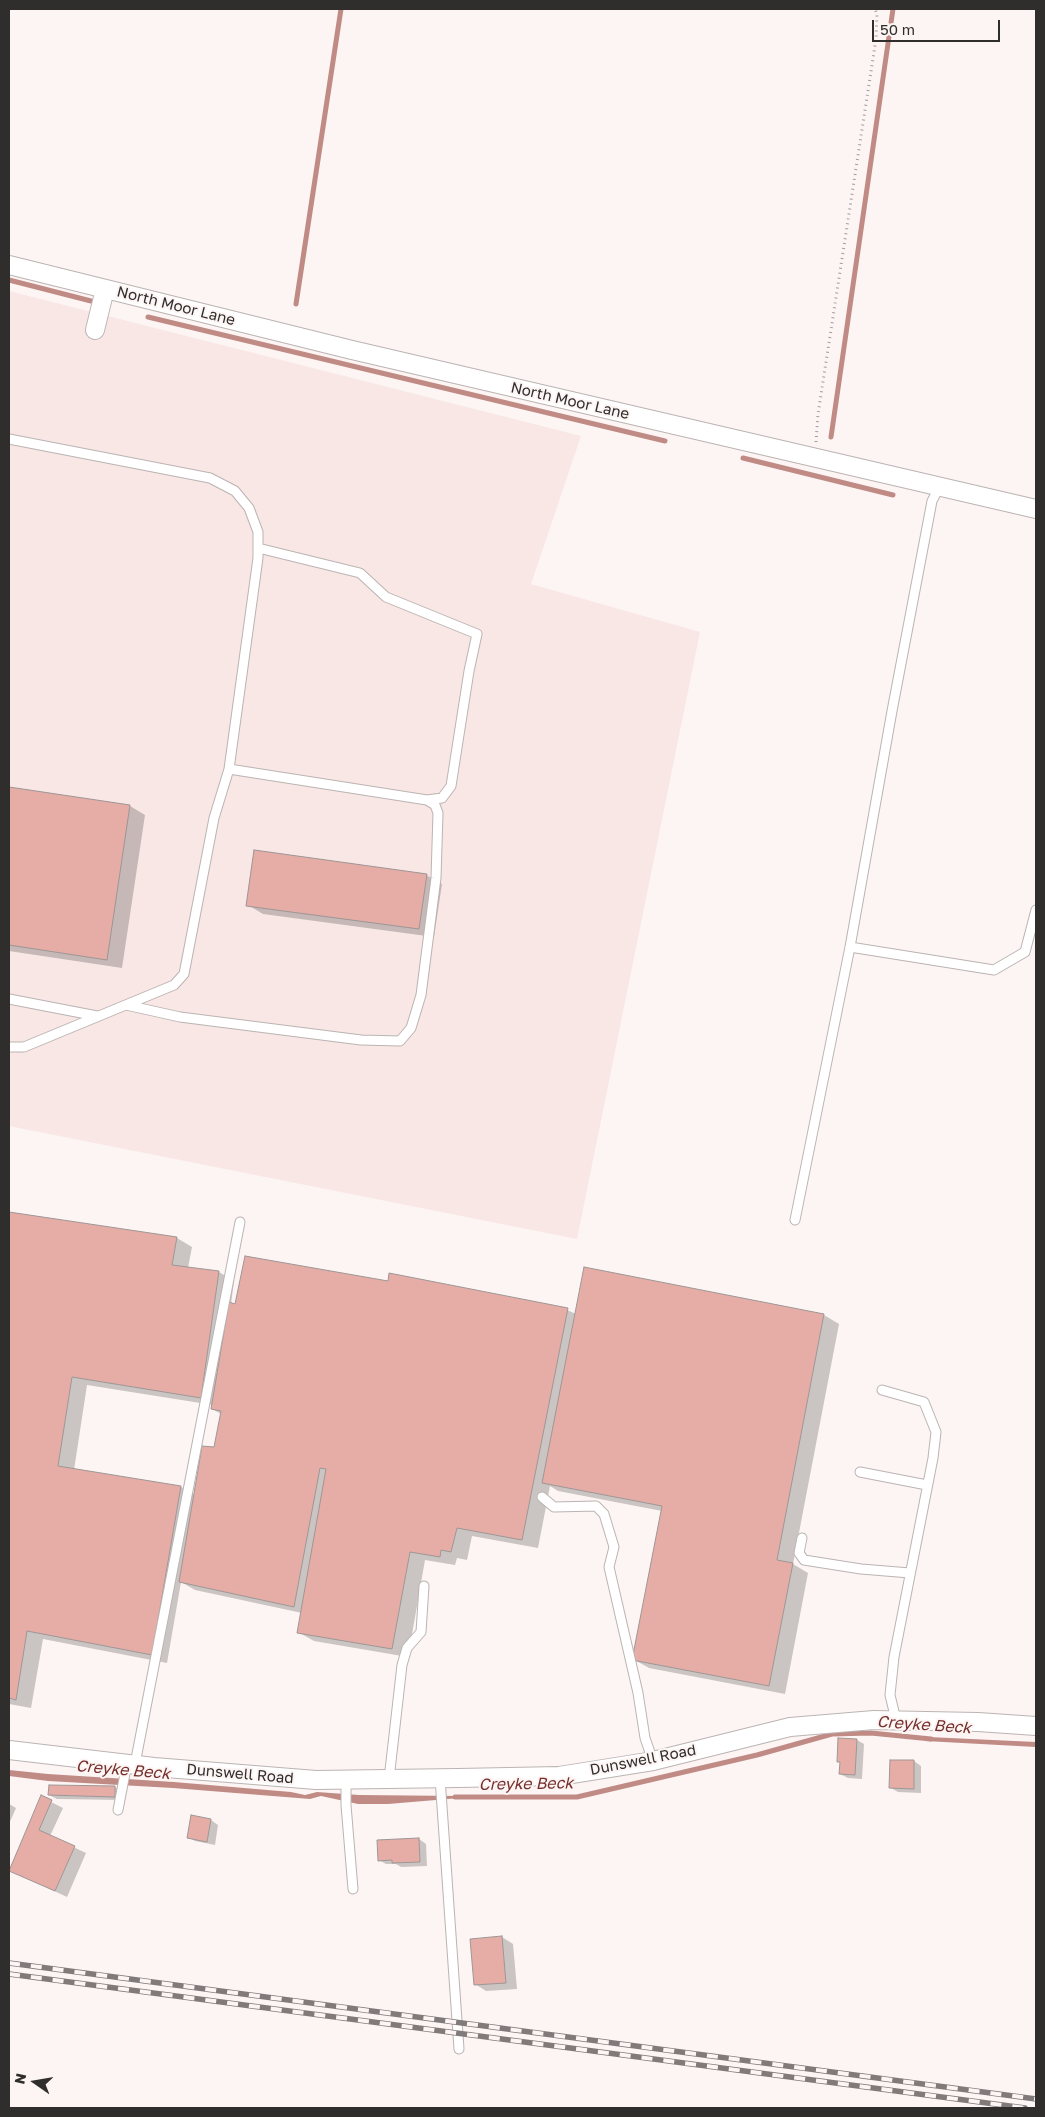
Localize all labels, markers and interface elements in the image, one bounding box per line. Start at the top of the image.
scale bar [875,10,1002,42]
text: 50 m [880,20,915,38]
street label: North Moor Lane [115,283,237,329]
street label: North Moor Lane [509,379,631,423]
water label: Creyke Beck [876,1712,972,1738]
street label: Dunswell Road [588,1741,698,1779]
water label: Creyke Beck [75,1756,171,1784]
street label: Dunswell Road [186,1760,294,1788]
water label: Creyke Beck [479,1774,573,1794]
north arrow [10,2057,60,2107]
text: N [10,2071,29,2086]

